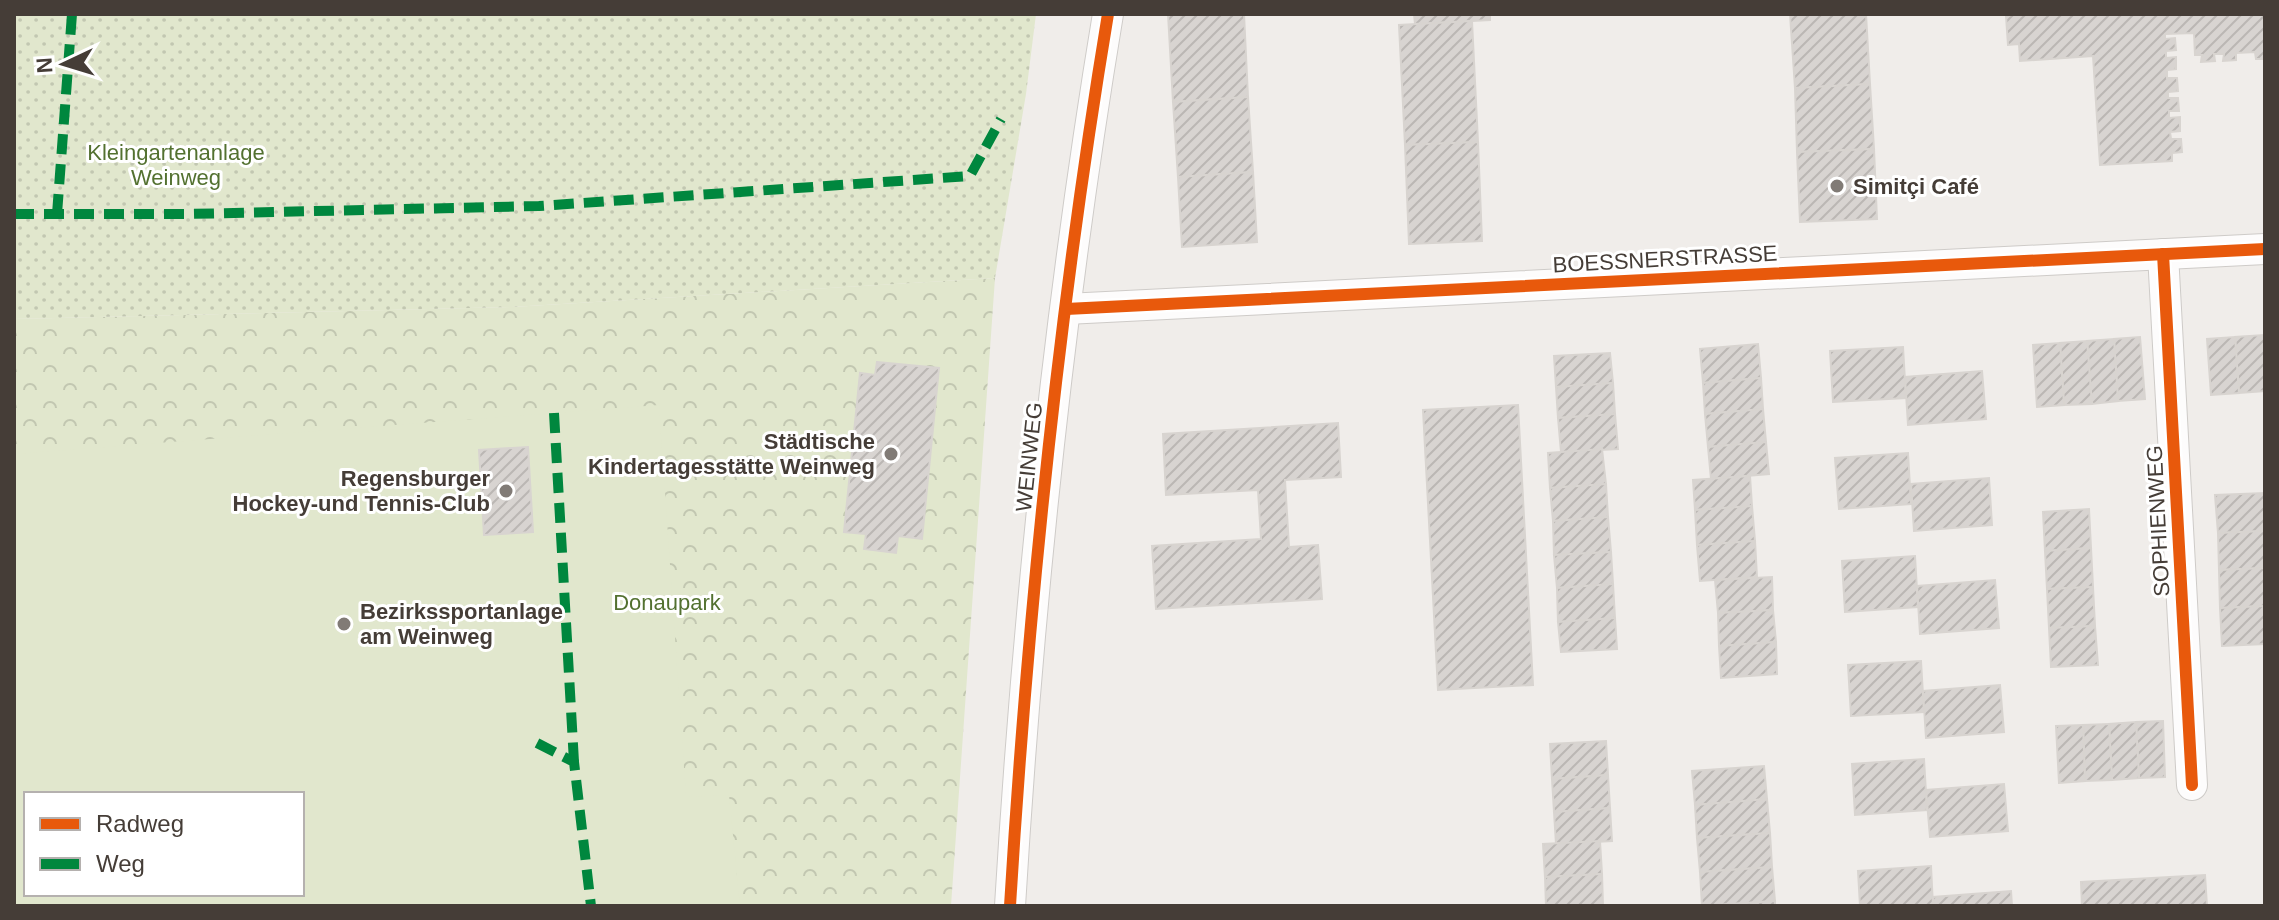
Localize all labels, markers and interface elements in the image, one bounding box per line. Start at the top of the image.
north arrow [24,24,104,104]
text: N [32,57,58,74]
park label: Kleingartenanlage Weinweg [87,140,265,190]
place label: Simitçi Café [1853,174,1979,199]
marker: Simitçi Café [1828,177,1846,195]
street label: BOESSNERSTRASSE [1552,241,1778,277]
street label: WEINWEG [1011,401,1047,513]
place label: Städtische Kindertagesstätte Weinweg [588,429,875,479]
marker: Städtische Kindertagesstätte Weinweg [882,445,900,463]
street label: SOPHIENWEG [2142,445,2174,597]
place label: Regensburger Hockey-und Tennis-Club [233,466,490,516]
marker: Regensburger Hockey-und Tennis-Club [497,482,515,500]
park label: Donaupark [613,590,722,615]
place label: Bezirkssportanlage am Weinweg [360,599,563,649]
marker: Bezirkssportanlage am Weinweg [335,615,353,633]
legend [24,792,304,896]
text: Radweg [96,810,184,837]
text: Weg [96,850,145,877]

